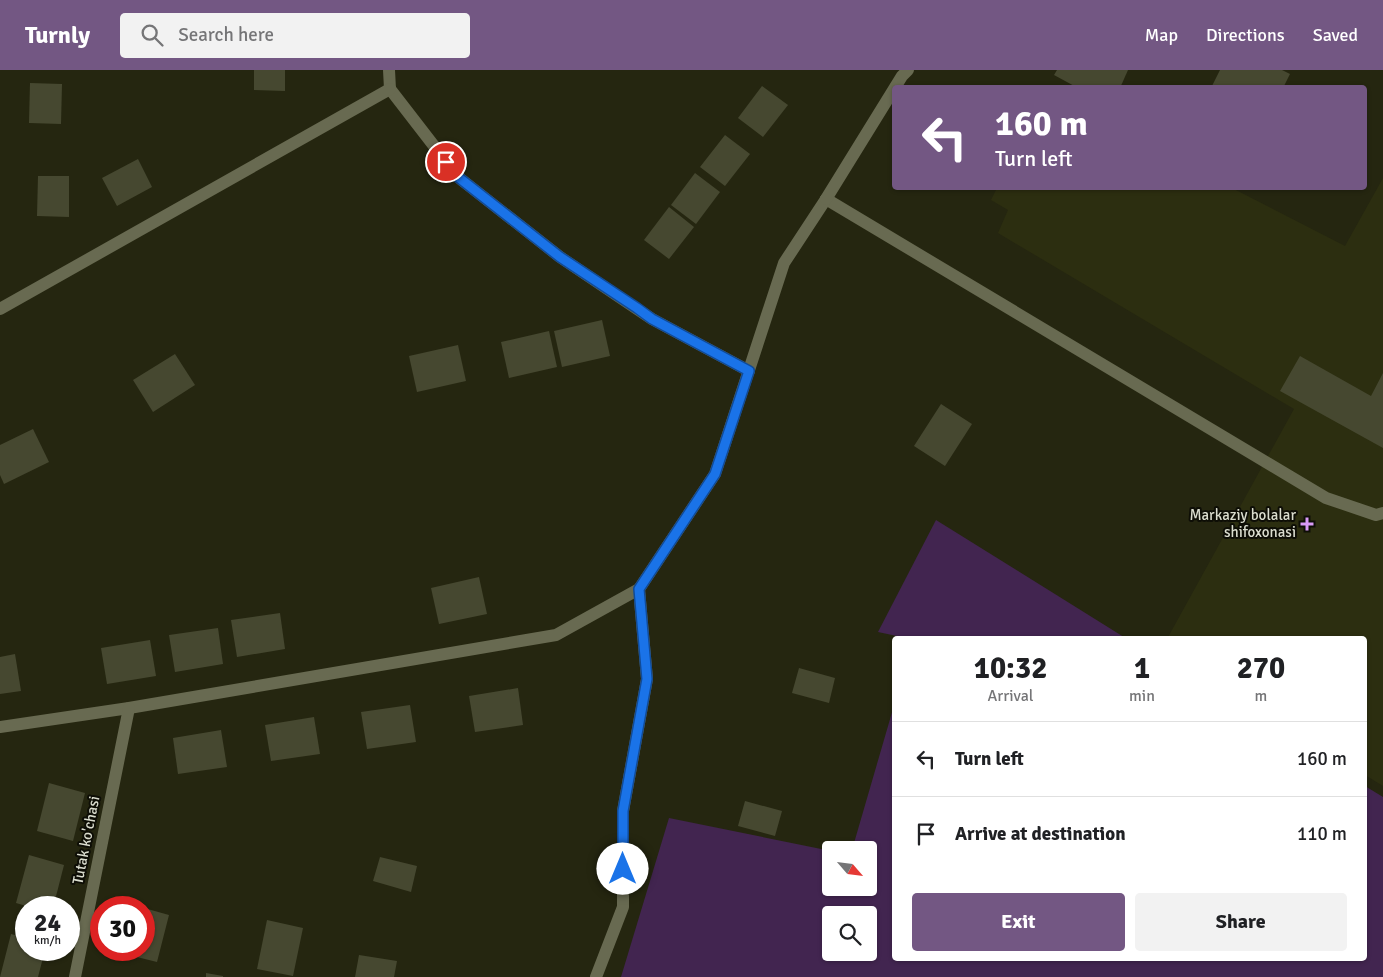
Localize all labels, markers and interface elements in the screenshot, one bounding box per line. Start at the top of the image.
search box [120,13,470,58]
text: Turnly [25,20,90,50]
icon: search [138,21,166,49]
text: Search here [178,23,274,47]
text: Map [1145,24,1178,46]
text: Directions [1206,24,1285,46]
text: Saved [1313,24,1358,46]
text: 160 m [995,102,1088,145]
icon: left [912,105,977,170]
pin [425,141,467,183]
text: Turn left [995,145,1073,172]
icon: arrive [432,148,460,176]
place label: Markaziy bolalar shifoxonasi [1189,506,1296,541]
marker: Markaziy bolalar shifoxonasi [1300,517,1314,531]
text: 10:32 [974,650,1047,687]
text: 1 [1134,650,1150,687]
text: 270 [1237,650,1285,687]
text: Arrival [987,686,1034,706]
text: min [1129,686,1155,706]
text: m [1255,686,1267,706]
icon: left [912,745,940,773]
text: Turn left [955,747,1024,771]
text: 160 m [1297,747,1347,771]
street label: Tutak ko'chasi [69,794,103,886]
icon: arrive [912,820,940,848]
text: Arrive at destination [955,822,1126,846]
text: 110 m [1297,822,1347,846]
north arrow [822,841,878,896]
map controls [822,841,877,961]
position arrow [596,842,648,894]
button: Exit [912,893,1125,951]
button: Share [1135,893,1347,951]
speed limit sign: 30 [90,896,155,961]
button: search [822,906,877,961]
text: 24 [34,907,61,938]
text: km/h [34,933,61,948]

